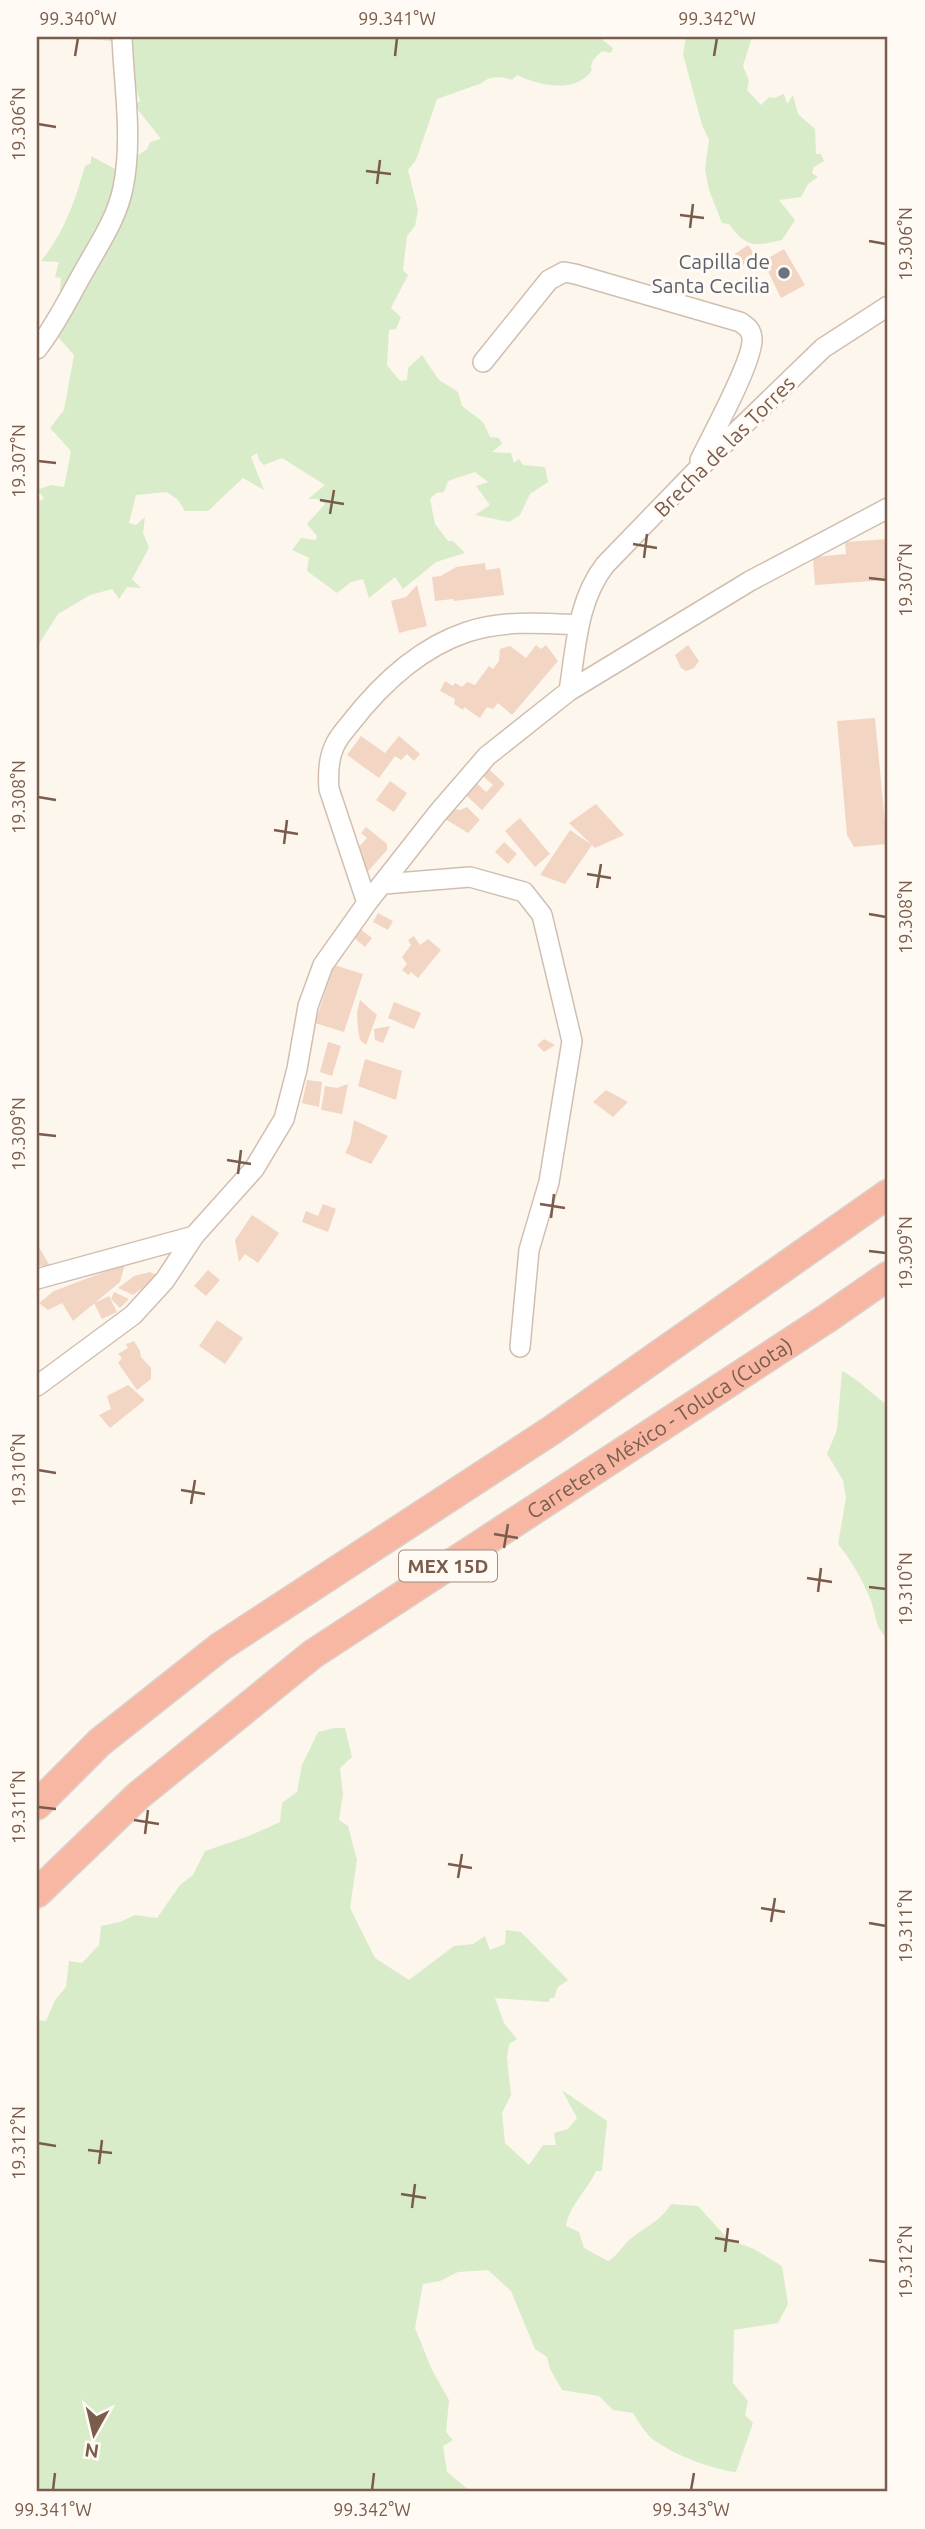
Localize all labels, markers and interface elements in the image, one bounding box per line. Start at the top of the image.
text: 99.340°W [39,8,117,28]
text: 99.341°W [358,8,436,28]
text: 99.342°W [678,8,756,28]
text: 19.306°N [8,87,28,161]
text: 19.306°N [895,207,915,281]
place label: Capilla de Santa Cecilia [652,249,770,297]
marker: Capilla de Santa Cecilia [776,265,792,281]
street label: Brecha de las Torres [649,371,799,521]
text: 19.307°N [8,424,28,498]
text: 19.307°N [895,543,915,617]
text: 19.308°N [8,760,28,834]
text: 19.308°N [895,880,915,954]
text: 19.309°N [8,1097,28,1171]
text: 19.309°N [895,1216,915,1290]
street label: Carretera México - Toluca (Cuota) [522,1332,797,1523]
text: 19.310°N [8,1433,28,1507]
road number: MEX 15D [399,1550,497,1582]
text: 19.310°N [895,1552,915,1626]
text: 19.311°N [8,1770,28,1844]
text: 19.311°N [895,1889,915,1963]
text: 19.312°N [8,2106,28,2180]
text: 19.312°N [895,2225,915,2299]
north arrow [60,2400,130,2470]
text: N [83,2439,100,2463]
text: 99.341°W [14,2499,92,2519]
text: 99.342°W [333,2499,411,2519]
text: 99.343°W [652,2499,730,2519]

